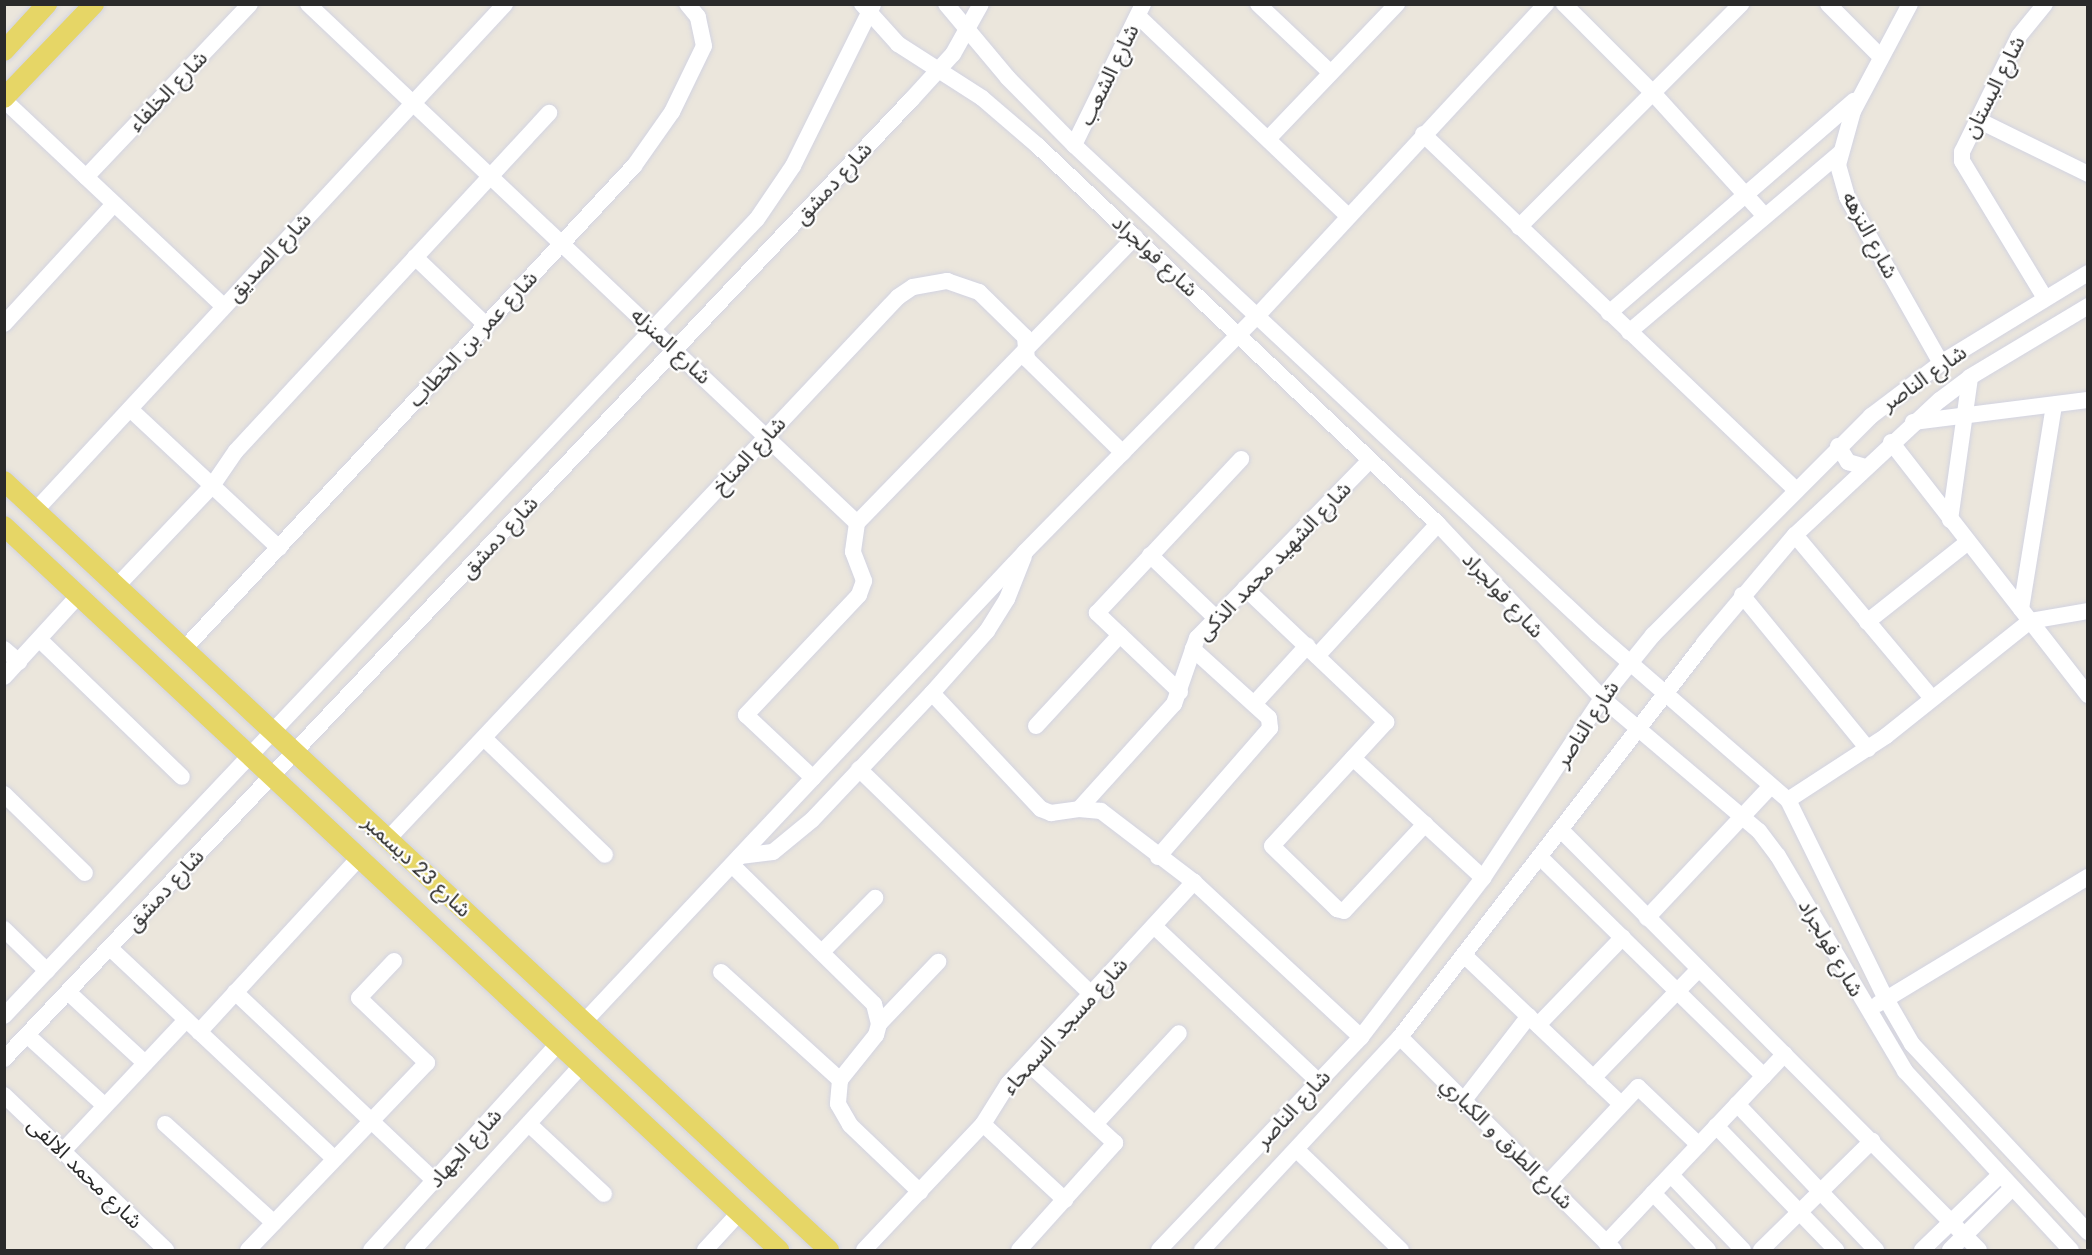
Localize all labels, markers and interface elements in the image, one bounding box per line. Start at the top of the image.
street label: شارع الشعب [1074,20,1144,130]
street label: شارع البستان [1958,32,2030,142]
street label: شارع الخلفاء [123,45,213,137]
street label: شارع دمشق [789,137,877,229]
street label: شارع النزهه [1837,187,1903,283]
street label: شارع الصديق [222,207,316,307]
street label: شارع فولجراد [1107,210,1203,302]
street label: شارع عمر بن الخطاب [403,265,543,413]
street label: شارع المنزله [626,303,716,389]
street label: شارع الناصر [1877,339,1971,417]
street label: شارع المناخ [707,411,791,499]
street label: شارع الشهيد محمد الذكى [1192,476,1356,646]
street label: شارع دمشق [455,491,543,583]
street label: شارع فولجراد [1457,547,1549,643]
street label: شارع الناصر [1550,676,1624,772]
street label: شارع 23 ديسمبر [358,809,476,923]
street label: شارع دمشق [121,844,209,936]
street label: شارع فولجراد [1793,895,1869,1001]
street label: شارع مسجد السمحاء [997,952,1133,1100]
street label: شارع الناصر [1250,1064,1336,1154]
street label: شارع الطرق و الكباري [1436,1072,1578,1214]
street label: شارع الجهاد [423,1103,507,1193]
street label: شارع محمد الالفى [22,1112,148,1234]

